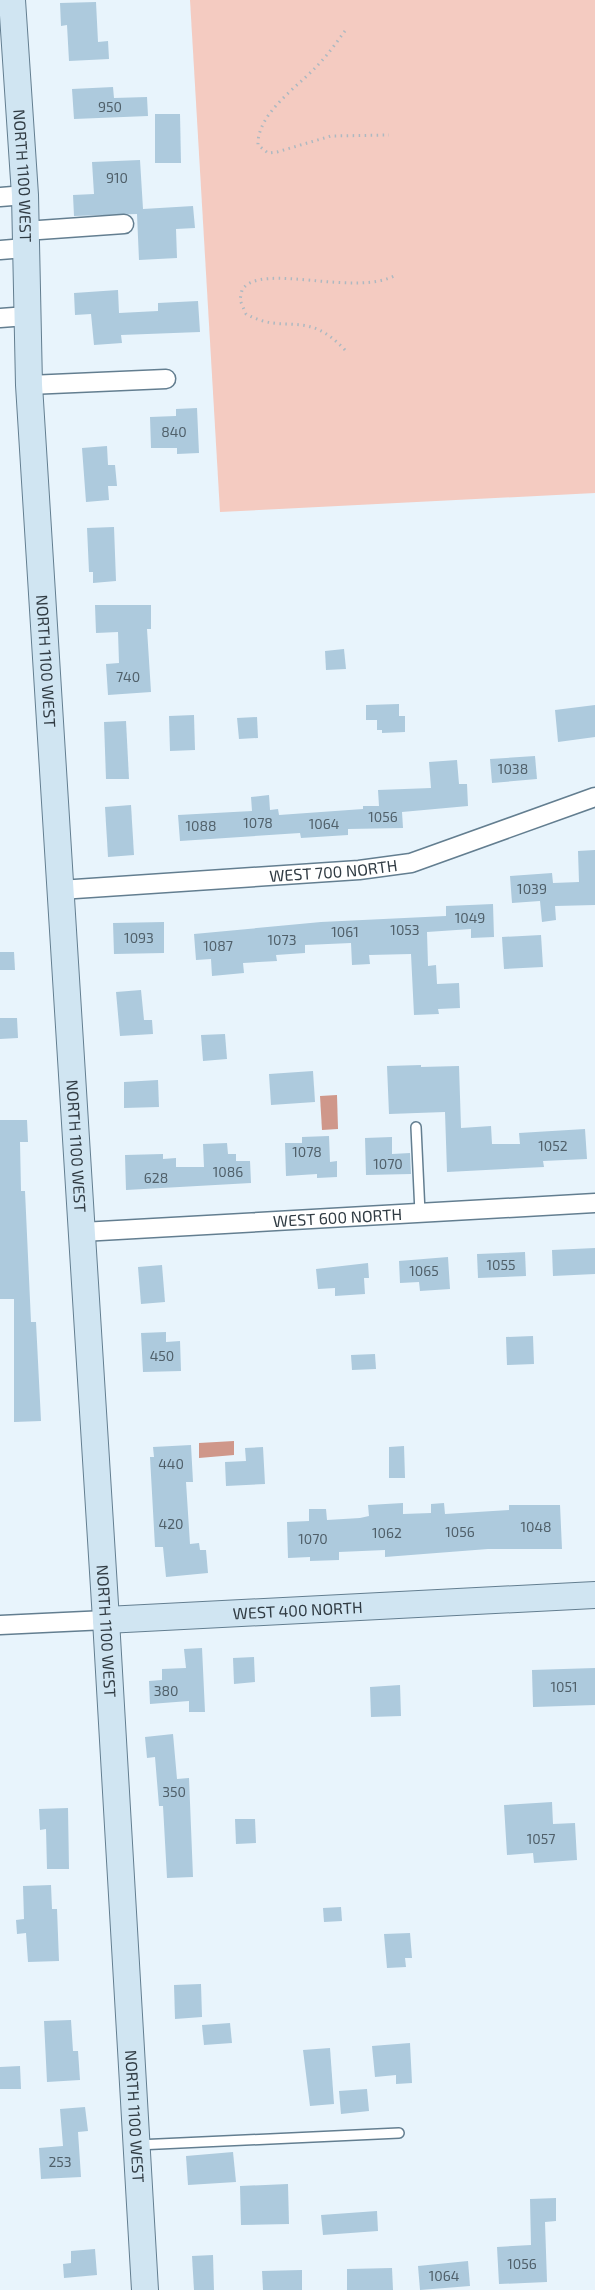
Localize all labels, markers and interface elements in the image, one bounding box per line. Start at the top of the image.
house number: 950 [98,98,122,115]
street label: NORTH 1100 WEST [10,109,36,242]
house number: 910 [106,169,128,186]
house number: 840 [161,423,187,440]
street label: NORTH 1100 WEST [33,594,60,728]
house number: 740 [116,668,140,685]
house number: 1038 [498,760,528,777]
house number: 1056 [368,808,398,825]
house number: 1078 [243,814,273,831]
house number: 1064 [309,815,339,832]
house number: 1088 [185,817,217,834]
street label: WEST 700 NORTH [269,855,398,885]
house number: 1039 [517,880,547,897]
house number: 1049 [455,909,485,926]
house number: 1053 [390,921,420,938]
house number: 1061 [331,923,359,940]
house number: 1093 [124,929,154,946]
house number: 1073 [268,931,296,948]
house number: 1087 [203,937,233,954]
street label: NORTH 1100 WEST [63,1079,91,1213]
house number: 1052 [538,1137,568,1154]
house number: 1078 [292,1143,322,1160]
house number: 1070 [373,1155,403,1172]
house number: 1086 [213,1163,243,1180]
house number: 628 [144,1169,168,1186]
street label: WEST 600 NORTH [272,1204,403,1230]
house number: 1055 [486,1256,516,1273]
house number: 1065 [409,1262,439,1279]
house number: 450 [150,1347,174,1364]
house number: 440 [158,1455,184,1472]
house number: 420 [159,1515,183,1532]
house number: 1048 [520,1518,552,1535]
house number: 1056 [445,1523,475,1540]
house number: 1062 [372,1524,402,1541]
house number: 1070 [298,1530,328,1547]
street label: NORTH 1100 WEST [94,1564,120,1698]
street label: WEST 400 NORTH [232,1597,363,1623]
house number: 1051 [550,1678,578,1695]
house number: 380 [154,1682,178,1699]
house number: 350 [162,1783,186,1800]
house number: 1057 [527,1830,555,1847]
street label: NORTH 1100 WEST [122,2049,149,2183]
house number: 253 [48,2153,72,2170]
house number: 1056 [507,2255,537,2272]
house number: 1064 [429,2267,459,2284]

